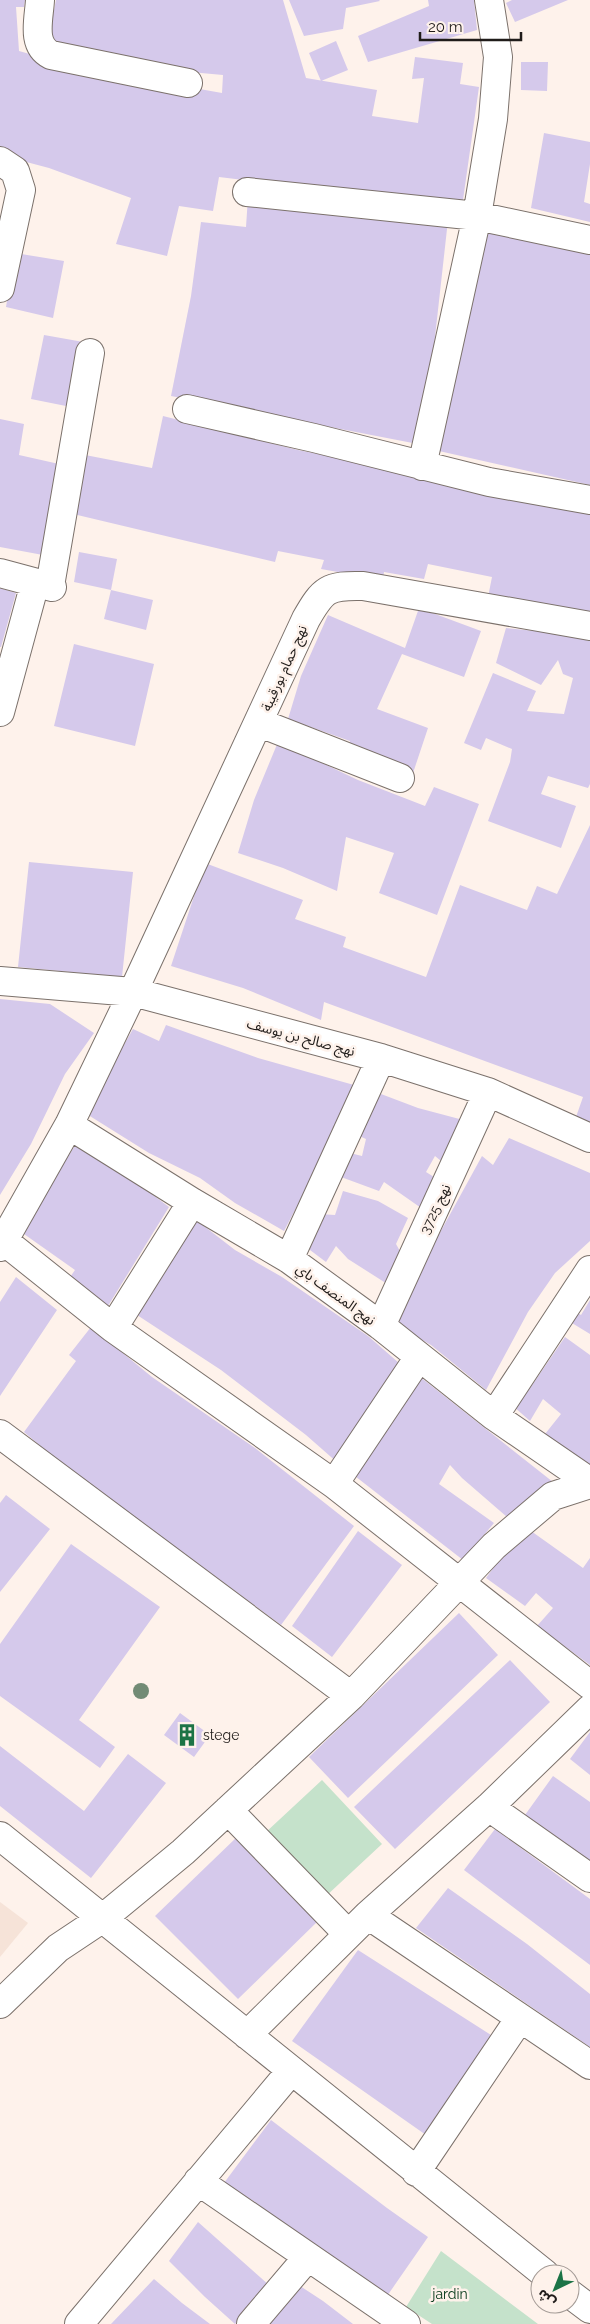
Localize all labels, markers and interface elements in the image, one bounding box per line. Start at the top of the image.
scale bar [420,10,521,42]
text: 20 m [428,18,463,36]
street label: نهج حمام بورقيبة [258,622,313,715]
street label: نهج صالح بن يوسف [244,1015,357,1062]
street label: نهج 3725 [416,1181,456,1238]
street label: نهج المنصف باي [291,1260,379,1331]
building icon: stege [174,1722,200,1748]
place label: stege [203,1727,239,1743]
north arrow [530,2264,580,2314]
park label: jardin [430,2286,468,2302]
text: ش [534,2286,559,2311]

